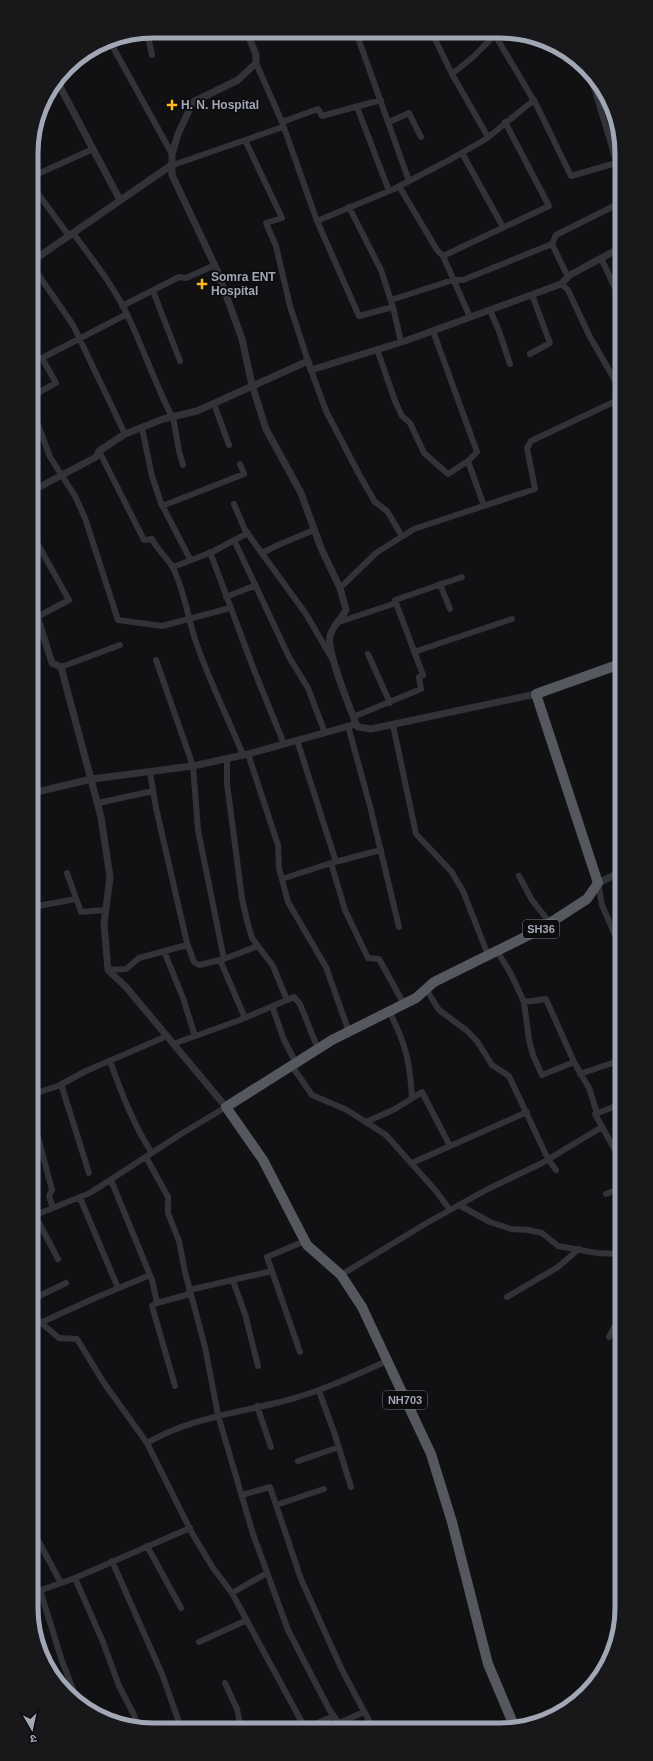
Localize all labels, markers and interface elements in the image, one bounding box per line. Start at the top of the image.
place label: H. N. Hospital [181,98,259,112]
marker: H. N. Hospital [166,99,178,111]
place label: Somra ENT Hospital [211,270,276,298]
marker: Somra ENT Hospital [196,278,208,290]
road number: SH36 [523,920,559,938]
road number: NH703 [383,1391,427,1409]
north arrow [12,1709,52,1749]
text: उ [29,1732,38,1745]

